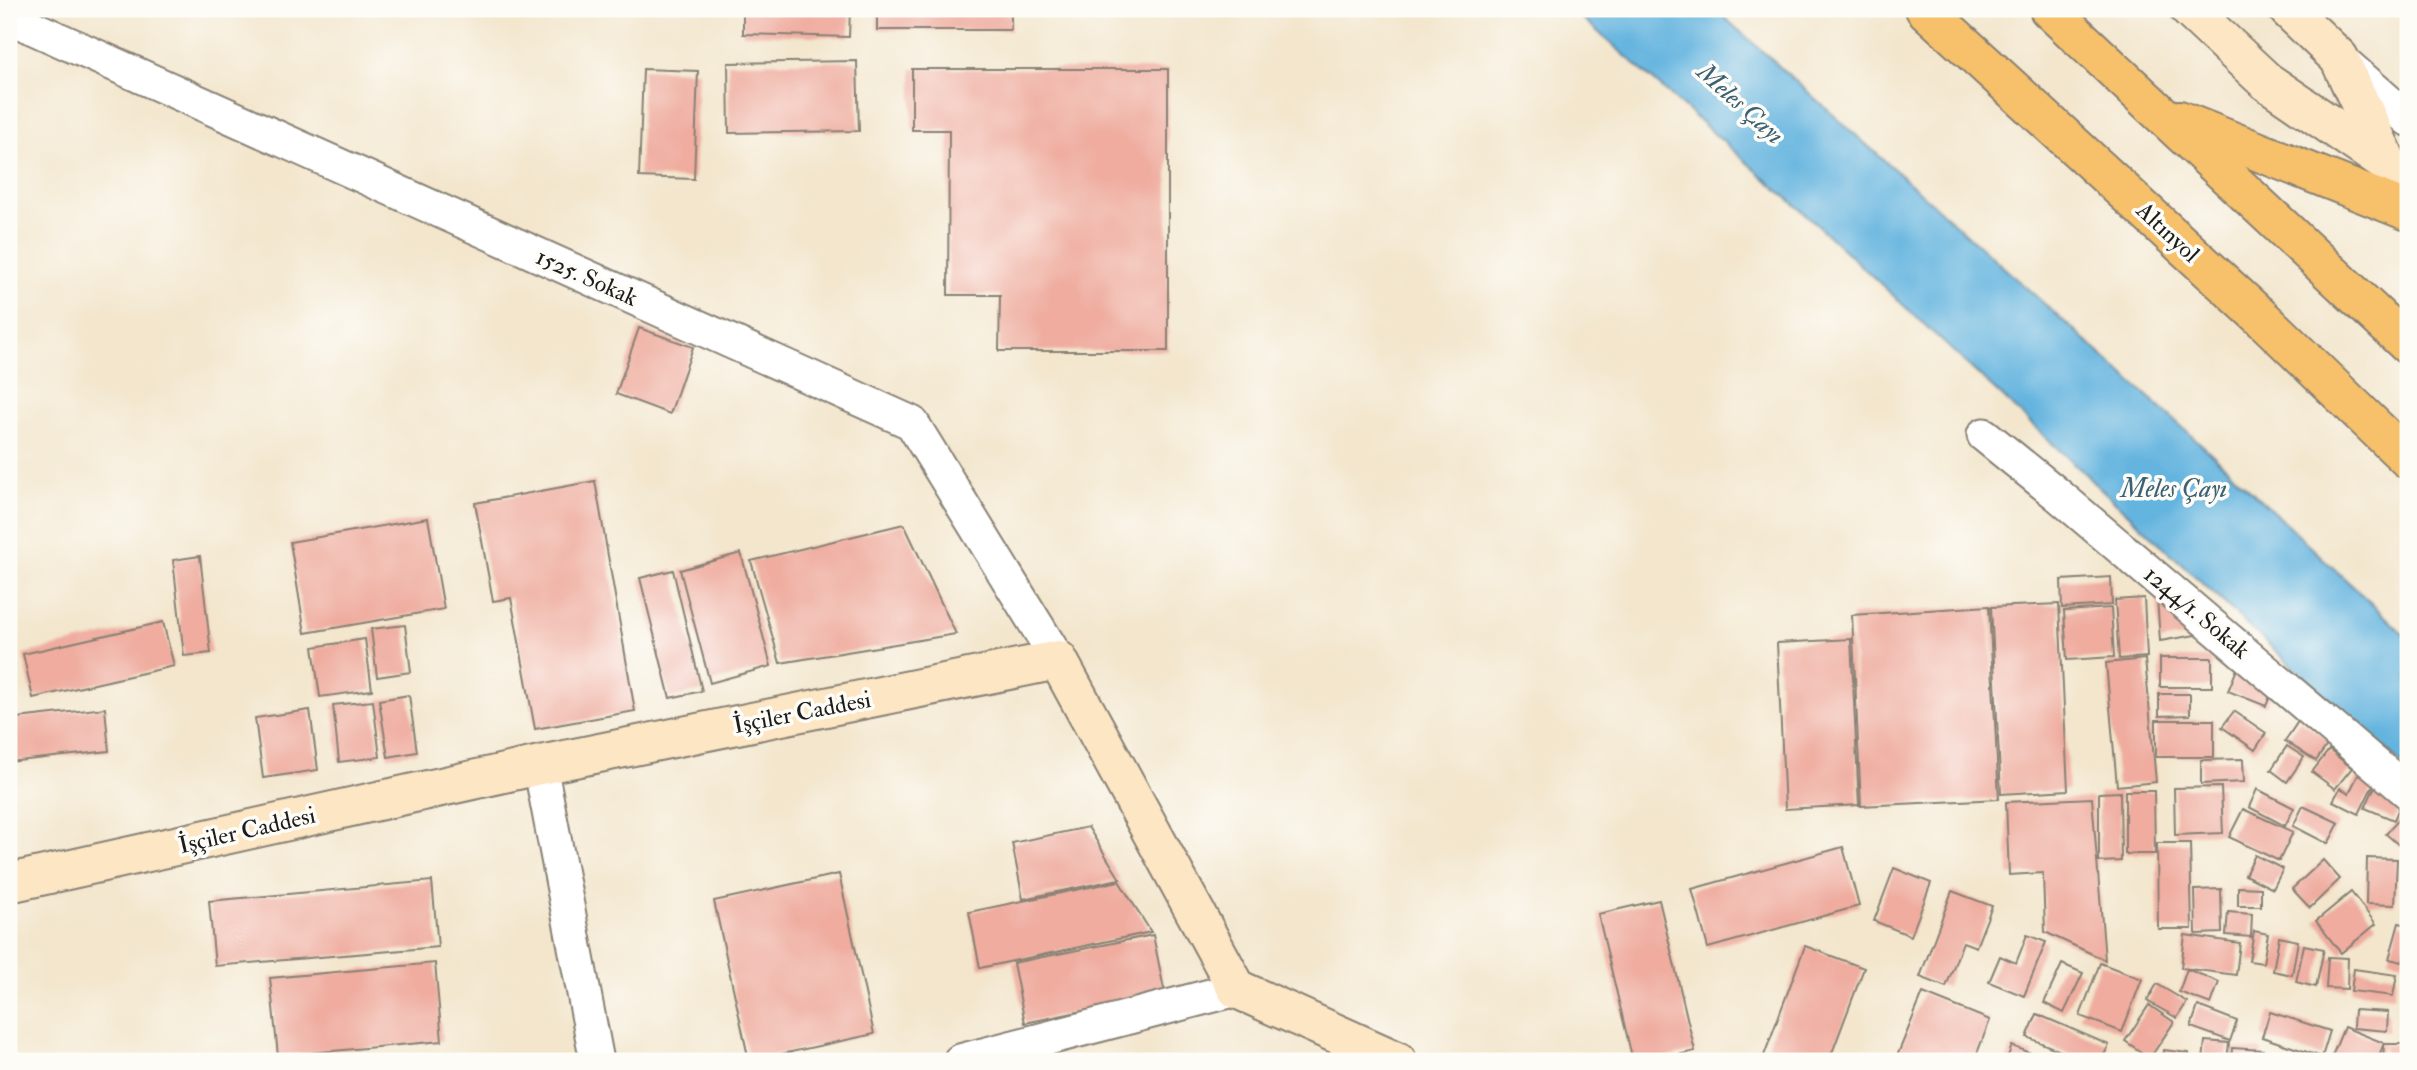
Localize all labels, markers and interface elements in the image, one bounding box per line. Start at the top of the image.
water label: Meles Çayı [1689,55,1791,151]
street label: Altınyol [2129,195,2206,269]
street label: 1525. Sokak [531,241,643,314]
water label: Meles Çayı [2119,473,2227,505]
street label: 1244/1. Sokak [2137,559,2256,666]
street label: İşçiler Caddesi [730,683,874,741]
street label: İşçiler Caddesi [175,799,319,861]

